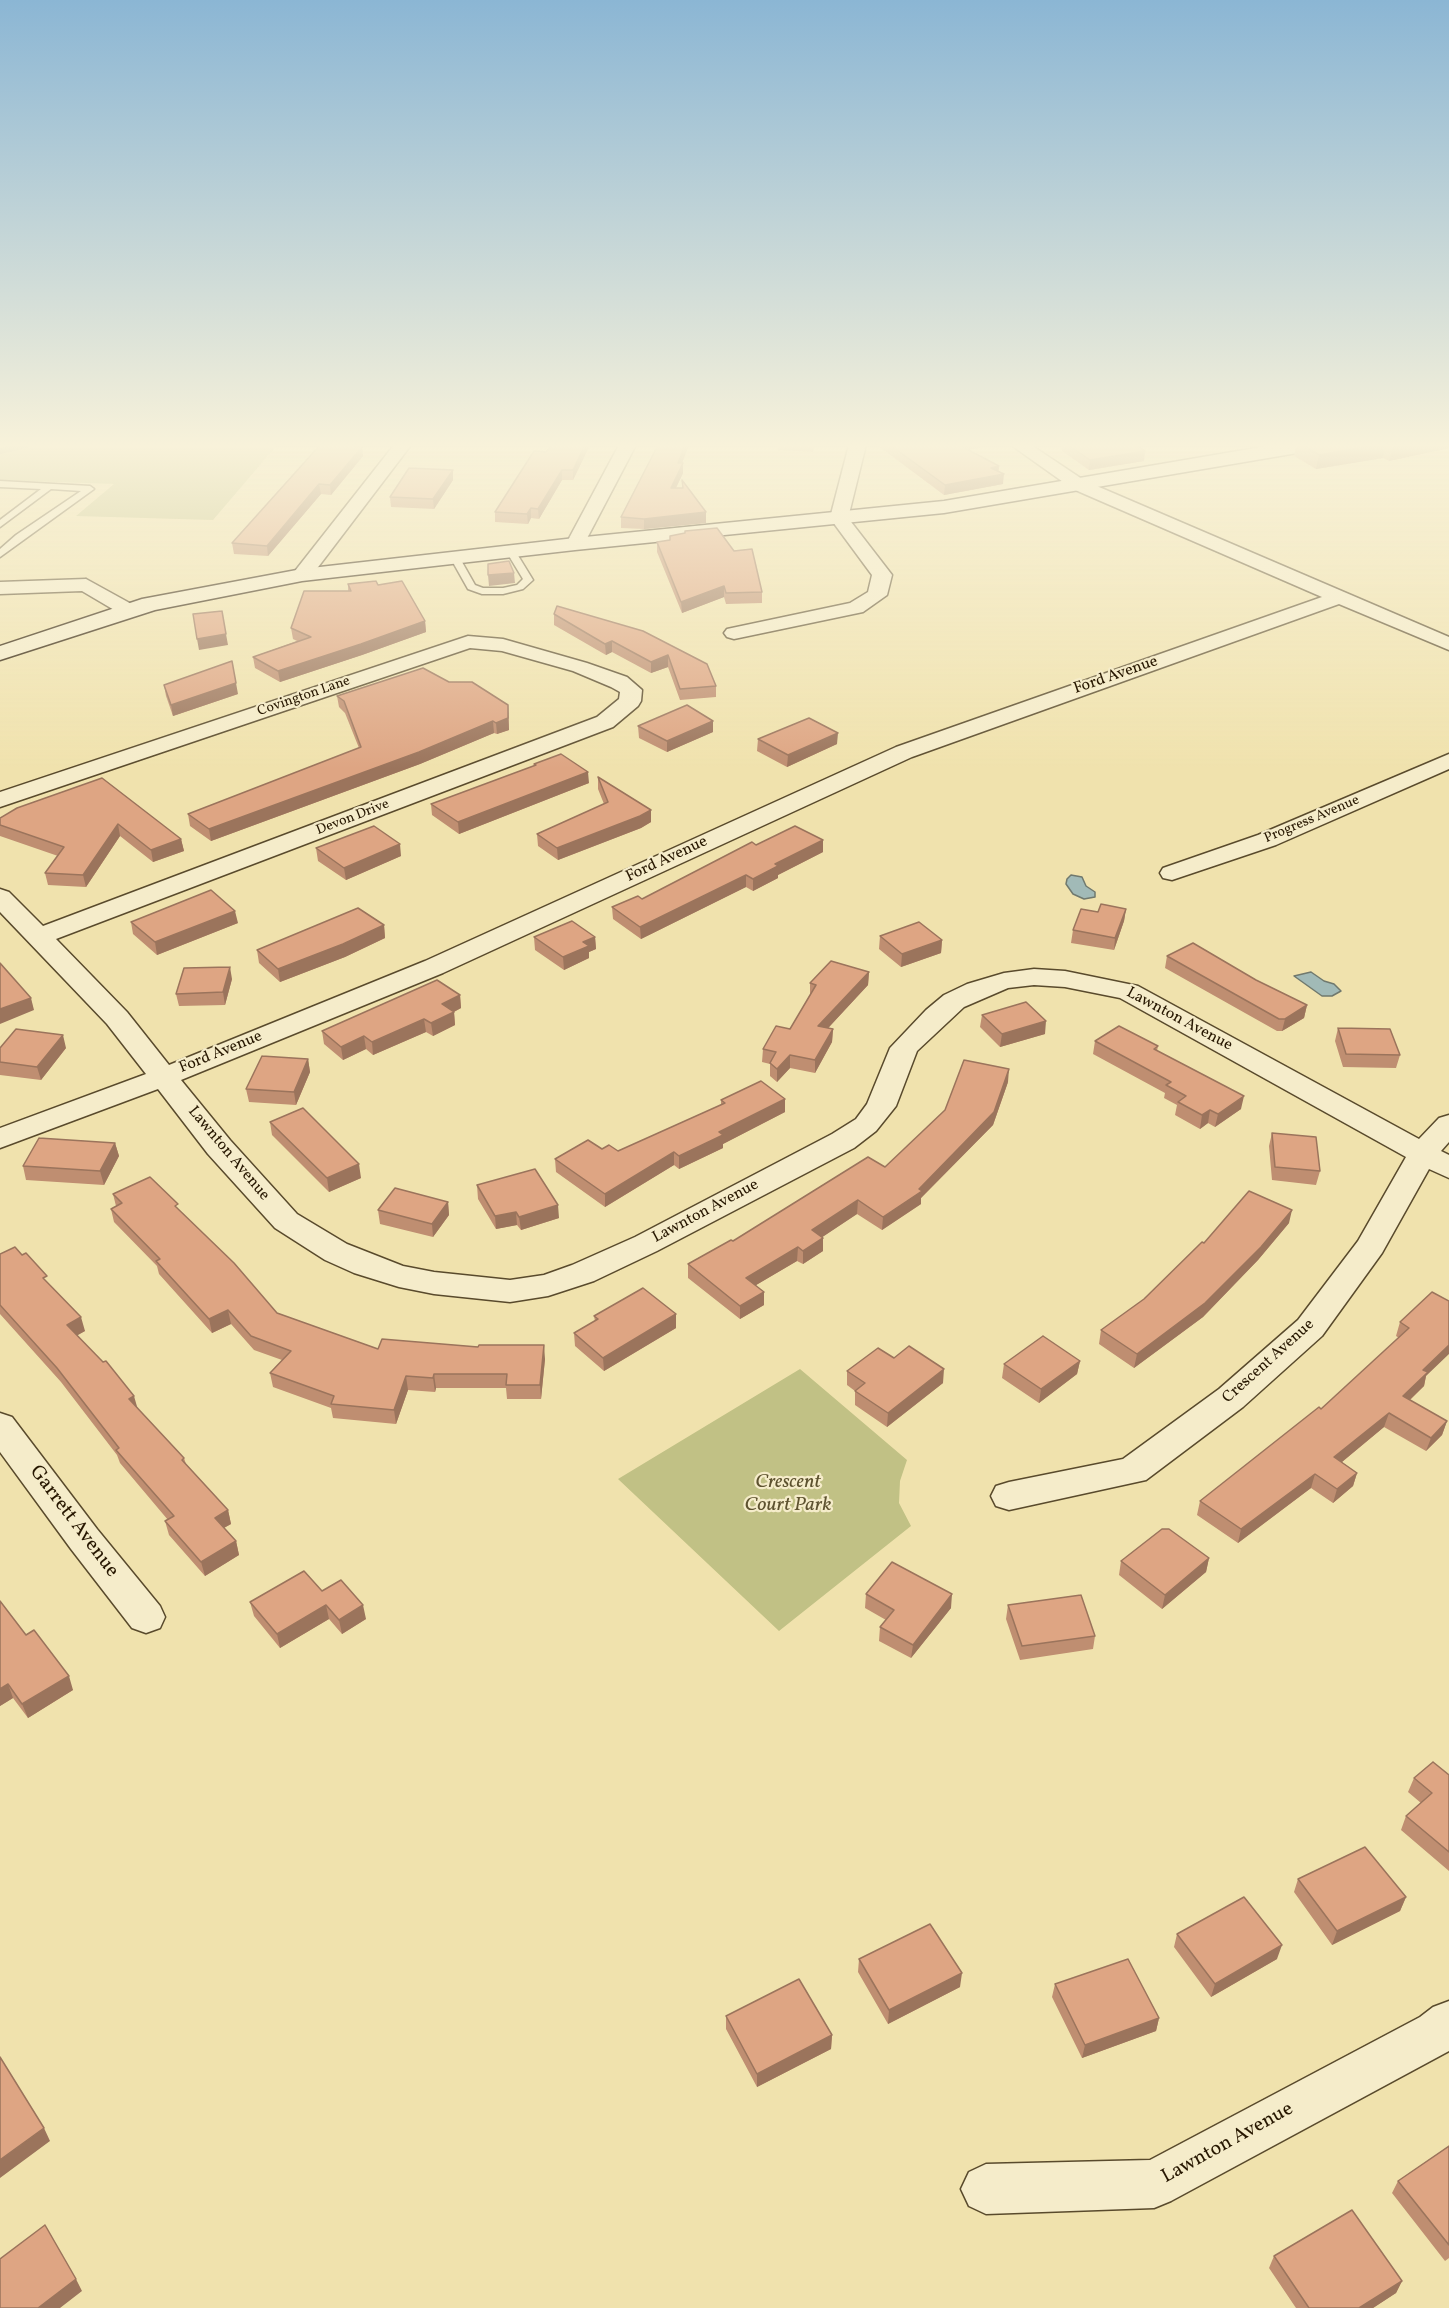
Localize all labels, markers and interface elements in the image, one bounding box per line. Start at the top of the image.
street label: Ford Avenue [1071,653,1161,699]
street label: Covington Lane [256,673,352,721]
street label: Progress Avenue [1262,792,1362,848]
street label: Devon Drive [314,796,392,840]
street label: Ford Avenue [623,833,711,887]
street label: Lawnton Avenue [1123,984,1235,1056]
street label: Ford Avenue [177,1028,265,1078]
street label: Lawnton Avenue [183,1103,273,1205]
street label: Lawnton Avenue [650,1176,762,1248]
street label: Crescent Avenue [1219,1316,1319,1408]
street label: Garrett Avenue [23,1461,123,1583]
park label: Crescent Court Park [744,1471,832,1518]
street label: Lawnton Avenue [1158,2098,1298,2190]

